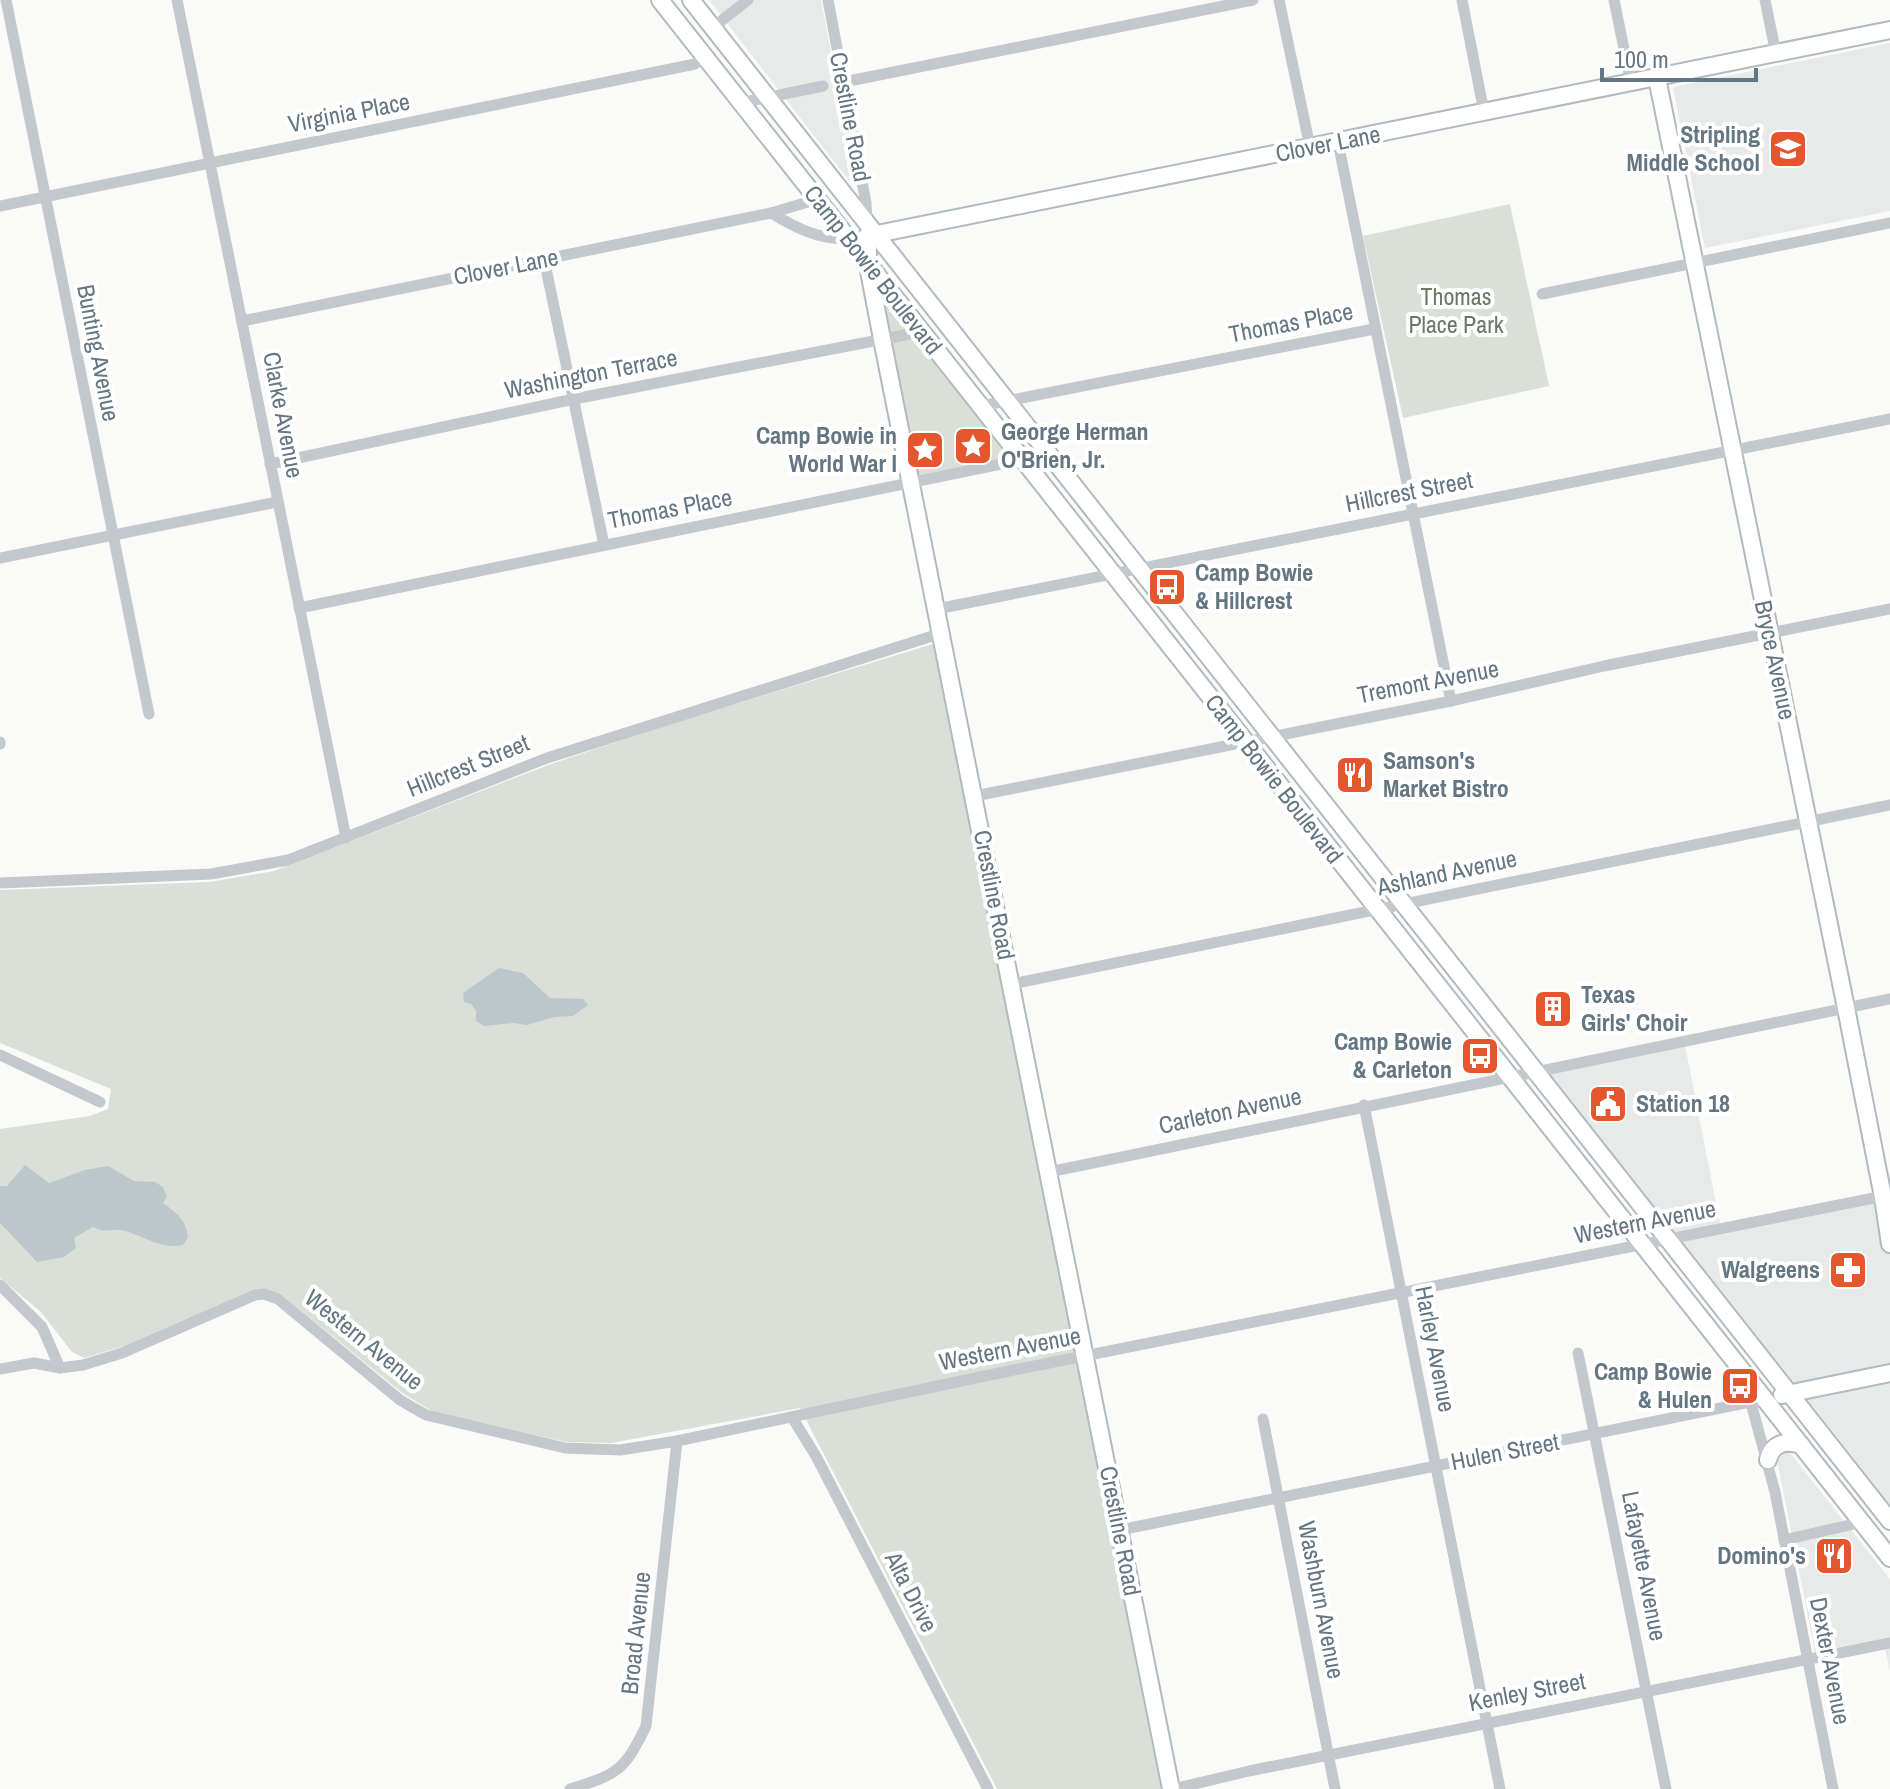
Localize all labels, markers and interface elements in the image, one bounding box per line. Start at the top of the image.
scale bar [1602,32,1756,82]
text: 100 m [1614,43,1669,75]
street label: Crestline Road [823,49,879,184]
street label: Virginia Place [285,85,412,139]
street label: Clover Lane [1273,117,1383,169]
place label: Stripling Middle School [1627,118,1760,178]
school or university icon: Stripling Middle School [1767,128,1809,170]
street label: Camp Bowie Boulevard [798,178,950,361]
street label: Clover Lane [451,240,561,292]
park label: Thomas Place Park [1408,280,1504,340]
street label: Bunting Avenue [70,282,128,424]
street label: Thomas Place [1226,294,1356,350]
street label: Washington Terrace [502,341,680,405]
street label: Clarke Avenue [256,349,312,481]
place label: George Herman O'Brien, Jr. [1001,415,1149,475]
place label: Camp Bowie in World War I [756,419,897,479]
place icon: George Herman O'Brien, Jr. [952,425,994,467]
place icon: Camp Bowie in World War I [904,429,946,471]
street label: Hillcrest Street [1342,463,1476,519]
street label: Thomas Place [605,480,735,536]
place label: Camp Bowie & Hillcrest [1195,556,1313,616]
bus stop icon: Camp Bowie & Hillcrest [1146,566,1188,608]
street label: Bryce Avenue [1748,597,1804,722]
street label: Tremont Avenue [1354,652,1501,710]
street label: Camp Bowie Boulevard [1199,687,1351,870]
street label: Hillcrest Street [402,726,534,804]
place label: Samson's Market Bistro [1383,744,1509,804]
restaurant icon: Samson's Market Bistro [1334,754,1376,796]
street label: Crestline Road [967,827,1023,962]
street label: Ashland Avenue [1373,842,1520,903]
place label: Texas Girls' Choir [1581,978,1688,1038]
building icon: Texas Girls' Choir [1532,988,1574,1030]
place label: Camp Bowie & Carleton [1334,1025,1452,1085]
bus stop icon: Camp Bowie & Carleton [1459,1035,1501,1077]
street label: Carleton Avenue [1155,1079,1304,1141]
public building icon: Station 18 [1587,1083,1629,1125]
place label: Station 18 [1636,1087,1730,1119]
street label: Western Avenue [1571,1192,1718,1250]
pharmacy icon: Walgreens [1827,1249,1869,1291]
place label: Walgreens [1721,1253,1820,1285]
street label: Western Avenue [299,1282,431,1397]
street label: Harley Avenue [1408,1283,1464,1415]
street label: Western Avenue [936,1319,1083,1377]
place label: Camp Bowie & Hulen [1594,1355,1712,1415]
bus stop icon: Camp Bowie & Hulen [1719,1365,1761,1407]
street label: Hulen Street [1448,1425,1562,1477]
street label: Crestline Road [1093,1463,1149,1598]
street label: Lafayette Avenue [1615,1488,1675,1643]
street label: Washburn Avenue [1291,1518,1353,1681]
restaurant icon: Domino's [1813,1535,1855,1577]
place label: Domino's [1717,1539,1806,1571]
street label: Alta Drive [878,1545,946,1637]
street label: Broad Avenue [613,1570,657,1696]
street label: Dexter Avenue [1803,1595,1859,1727]
street label: Kenley Street [1466,1664,1588,1718]

